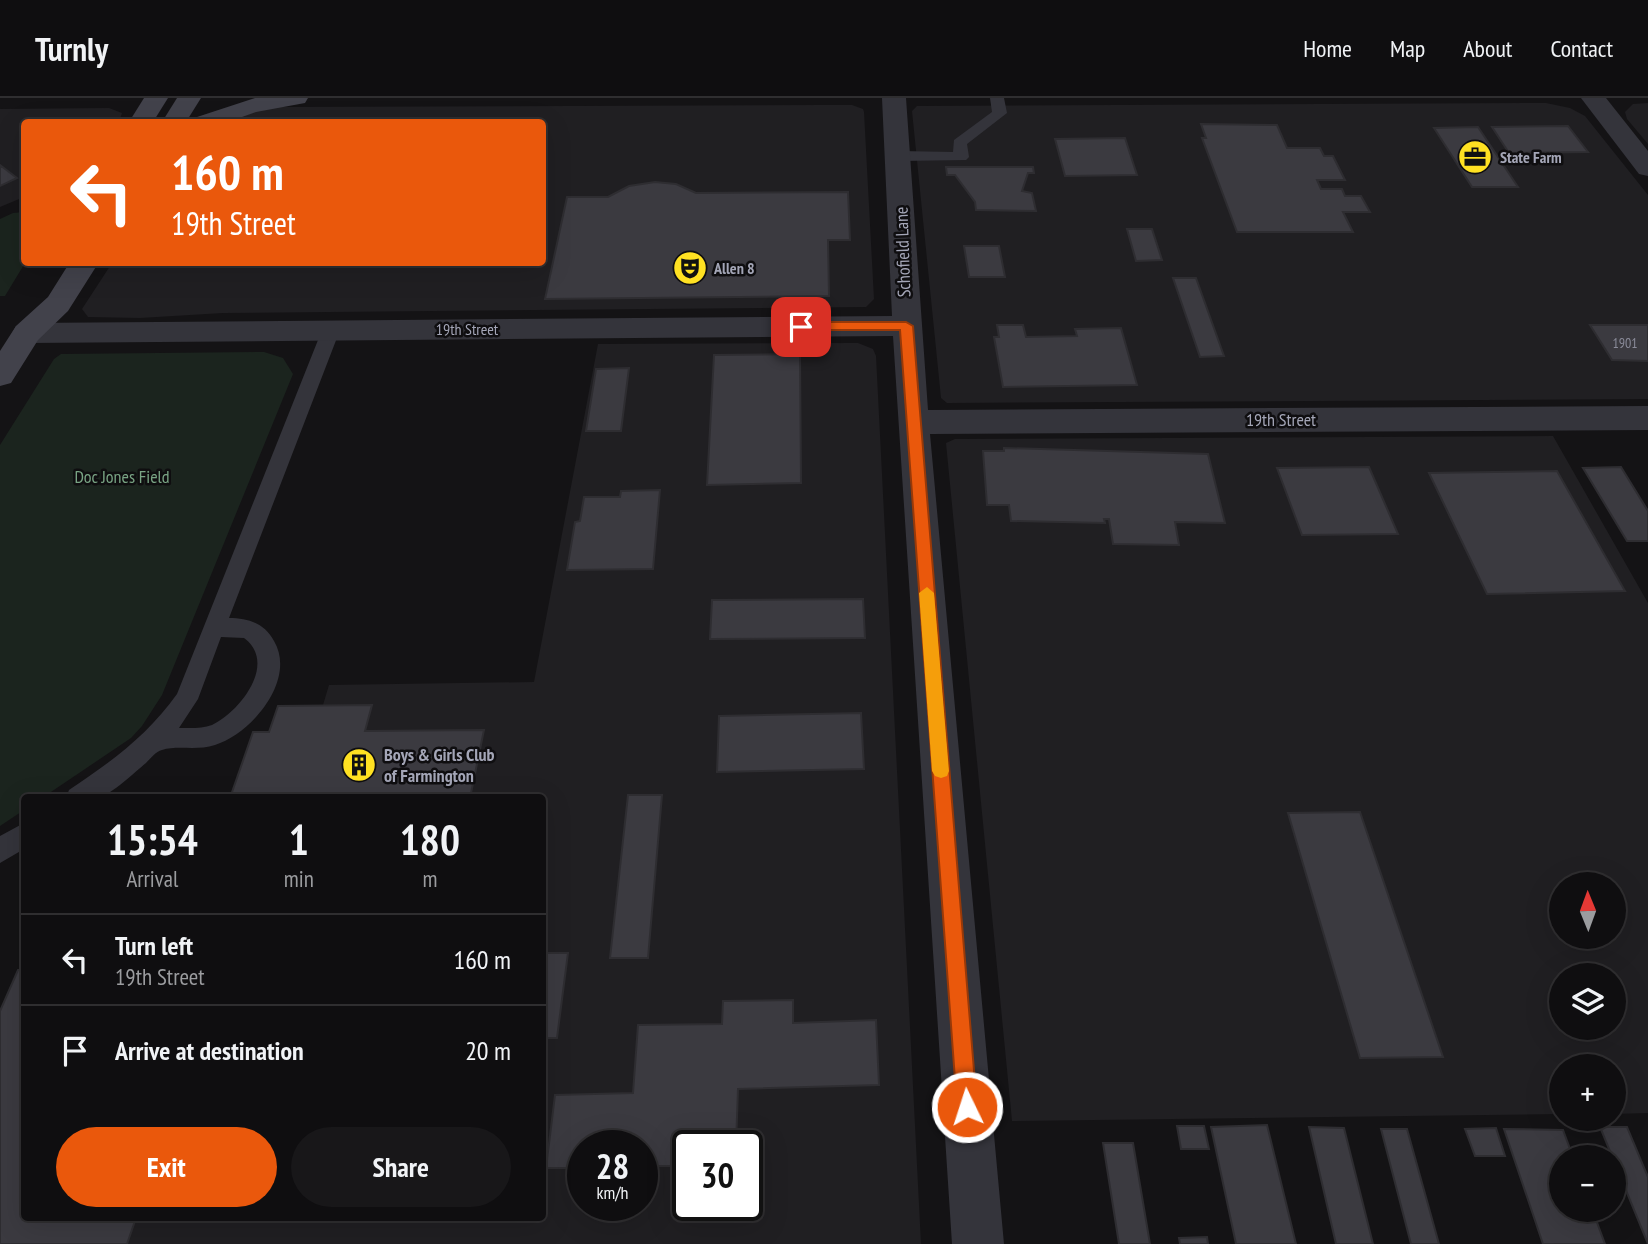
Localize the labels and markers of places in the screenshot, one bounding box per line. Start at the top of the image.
office icon: State Farm [1456,138,1494,176]
place label: State Farm [1500,147,1562,167]
theatre icon: Allen 8 [671,249,709,287]
place label: Allen 8 [713,258,755,278]
pin [771,297,831,357]
place label: Boys & Girls Club of Farmington [384,743,495,787]
building icon: Boys & Girls Club of Farmington [340,746,378,784]

